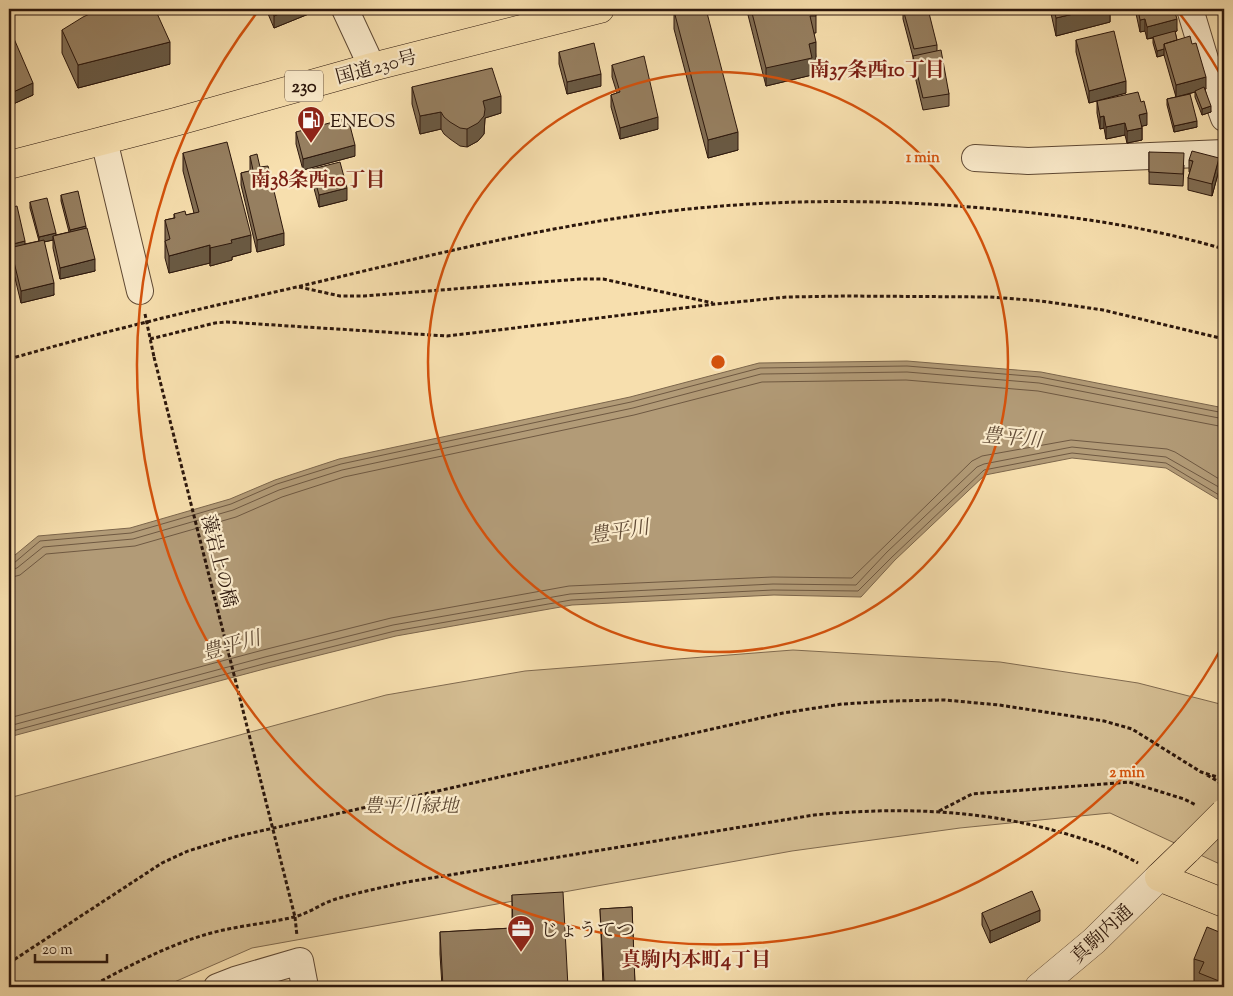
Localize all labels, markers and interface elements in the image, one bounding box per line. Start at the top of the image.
street label: 国道230号 [333,45,420,92]
district label: 南37条西10丁目 [809,57,945,86]
road number: 230 [285,70,323,102]
fuel station icon: ENEOS [296,105,326,144]
place label: ENEOS [330,109,396,136]
text: 1 min [906,148,940,169]
district label: 南38条西10丁目 [250,167,386,196]
centre of rings [709,353,727,371]
water label: 豊平川 [981,422,1045,457]
street label: 藻岩上の橋 [193,512,242,611]
water label: 豊平川 [587,514,653,552]
water label: 豊平川 [199,625,266,670]
text: 2 min [1109,763,1145,784]
park label: 豊平川緑地 [363,794,460,821]
street label: 真駒内通 [1066,899,1140,971]
office icon: じょうてつ [506,914,536,953]
place label: じょうてつ [540,918,635,945]
scale bar [35,931,108,963]
text: 20 m [42,940,73,961]
district label: 真駒内本町4丁目 [621,947,771,976]

